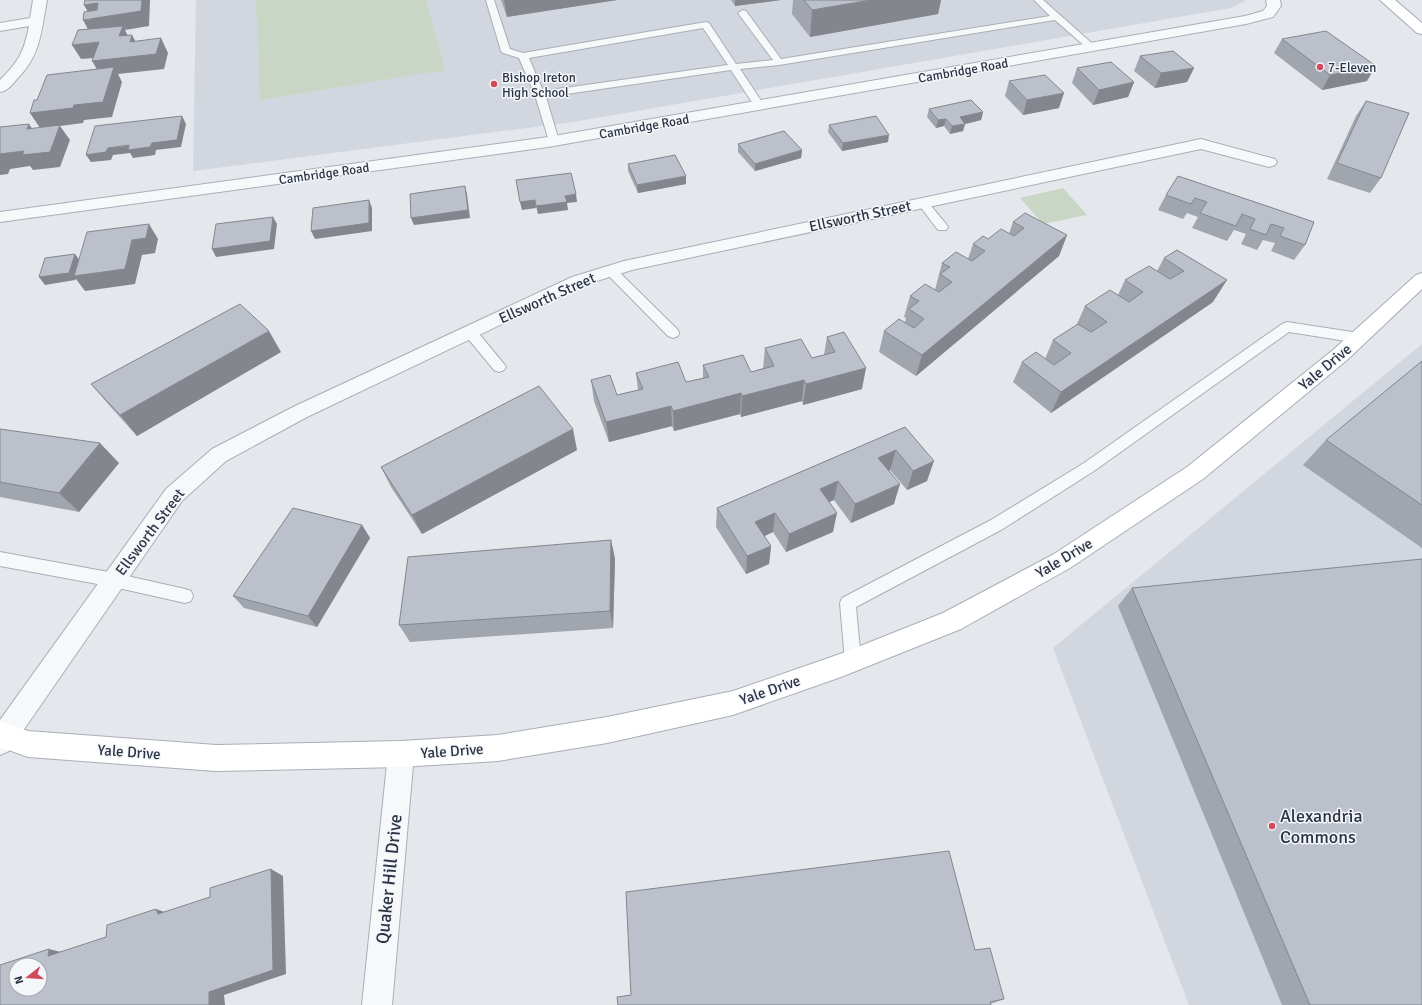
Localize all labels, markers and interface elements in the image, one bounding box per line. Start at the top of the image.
street label: Cambridge Road [917,55,1010,87]
place label: 7-Eleven [1328,60,1376,76]
marker: 7-Eleven [1315,62,1325,72]
place label: Bishop Ireton High School [502,70,576,101]
marker: Bishop Ireton High School [489,79,499,89]
street label: Cambridge Road [598,111,691,143]
street label: Cambridge Road [278,160,370,188]
street label: Ellsworth Street [807,196,913,236]
street label: Ellsworth Street [496,269,598,327]
street label: Yale Drive [1295,340,1355,394]
street label: Ellsworth Street [112,485,188,579]
street label: Yale Drive [1032,534,1096,582]
street label: Yale Drive [737,671,803,709]
street label: Yale Drive [420,740,484,762]
street label: Yale Drive [97,741,161,763]
place label: Alexandria Commons [1280,805,1363,848]
street label: Quaker Hill Drive [371,813,407,945]
marker: Alexandria Commons [1267,821,1277,831]
north arrow [8,957,48,997]
text: N [12,974,26,985]

